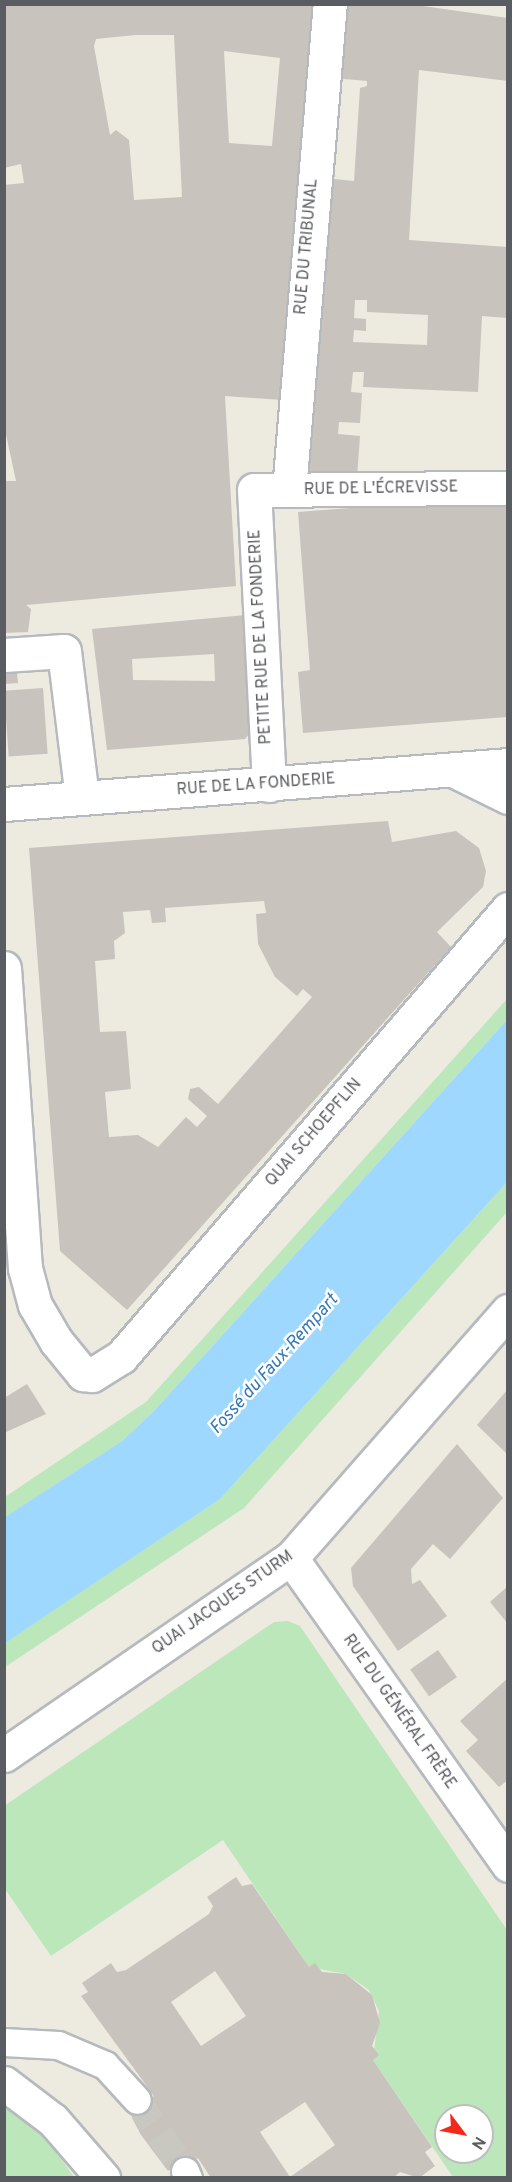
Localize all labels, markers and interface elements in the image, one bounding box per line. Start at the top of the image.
street label: RUE DU TRIBUNAL [291,178,323,316]
street label: RUE DE L'ÉCREVISSE [304,478,458,500]
street label: PETITE RUE DE LA FONDERIE [246,529,276,745]
street label: RUE DE LA FONDERIE [176,770,336,800]
street label: QUAI SCHOEPFLIN [262,1075,366,1191]
water label: Fossé du Faux-Rempart [206,1290,344,1440]
street label: QUAI JACQUES STURM [149,1547,297,1659]
street label: RUE DU GÉNÉRAL FRÈRE [338,1631,460,1793]
north arrow [434,2104,494,2164]
text: N [466,2132,489,2153]

